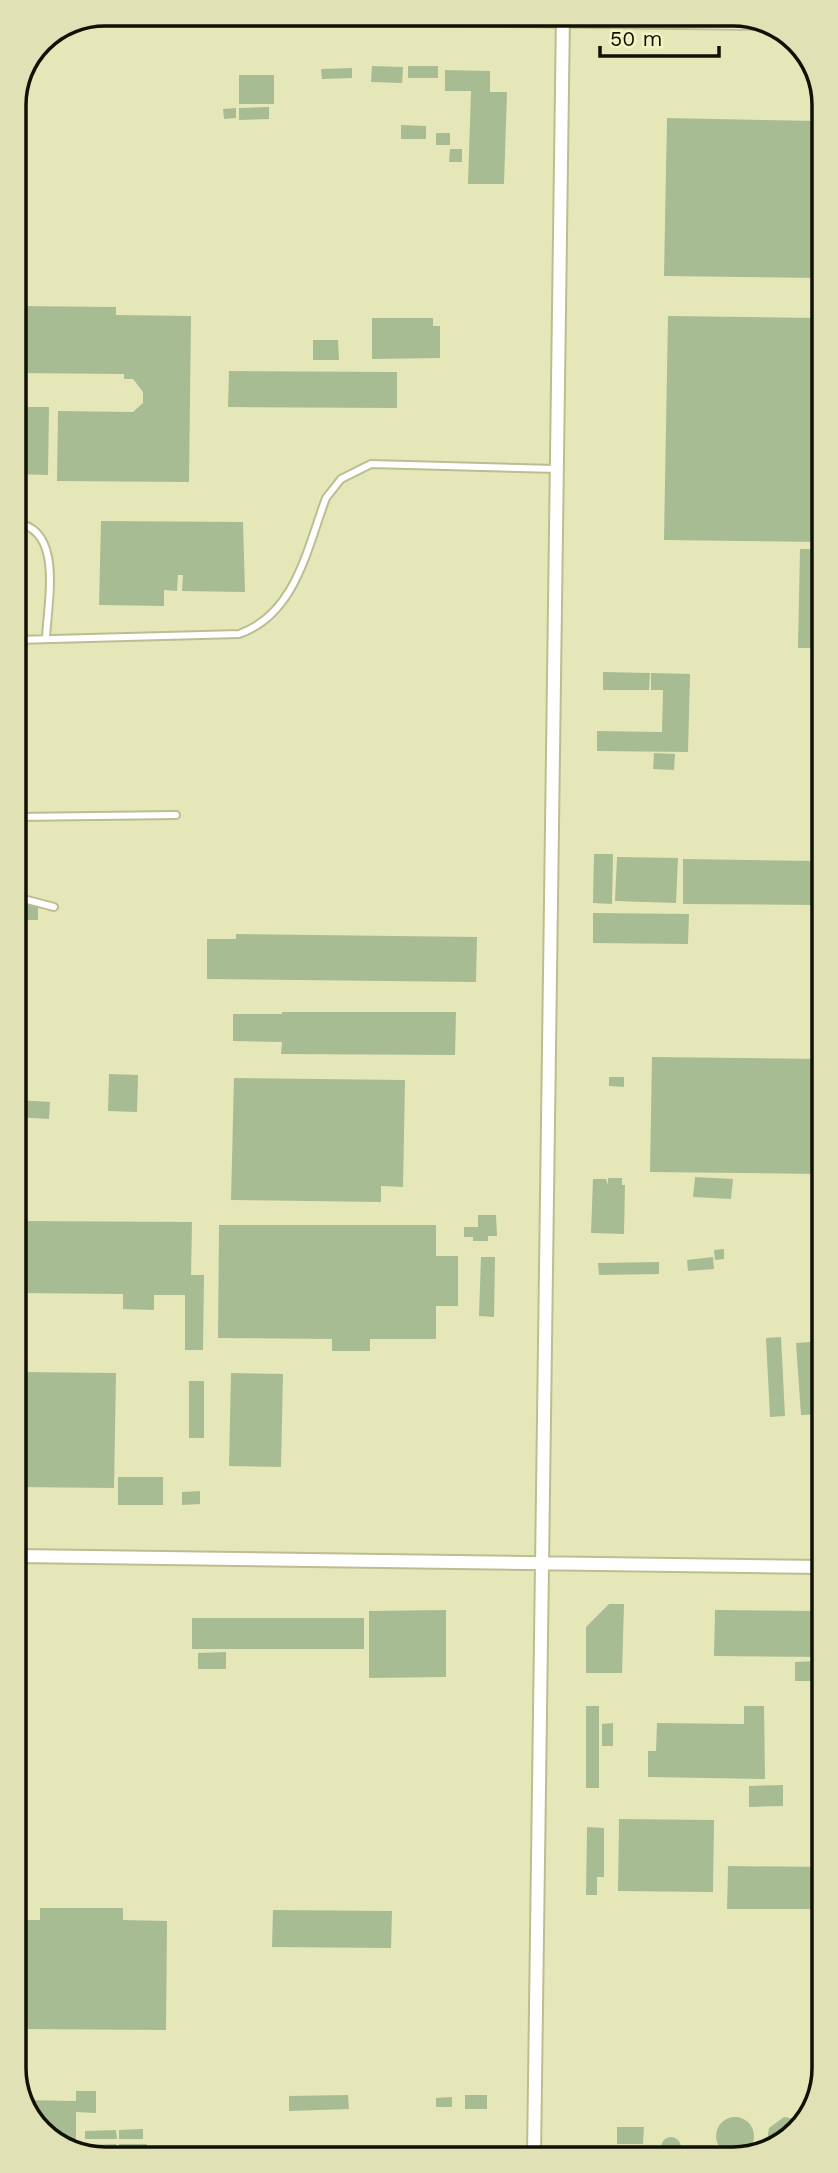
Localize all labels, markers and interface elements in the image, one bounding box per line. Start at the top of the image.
scale bar [600,14,719,58]
text: 50 m [610,26,662,51]

